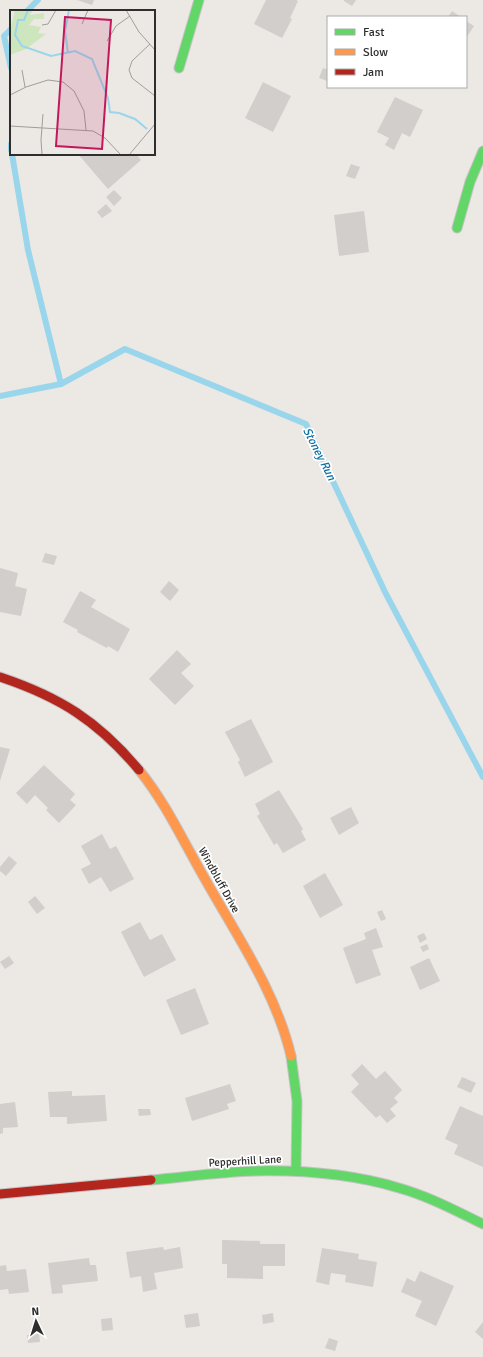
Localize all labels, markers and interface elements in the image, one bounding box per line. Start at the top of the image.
inset map [10,10,155,155]
legend [327,16,467,88]
text: Fast [363,25,384,40]
text: Slow [363,45,388,60]
text: Jam [363,65,384,80]
water label: Stoney Run [299,425,339,484]
street label: Windbluff Drive [196,845,242,915]
street label: Pepperhill Lane [208,1153,282,1169]
north arrow [16,1301,56,1341]
text: N [31,1305,40,1318]

